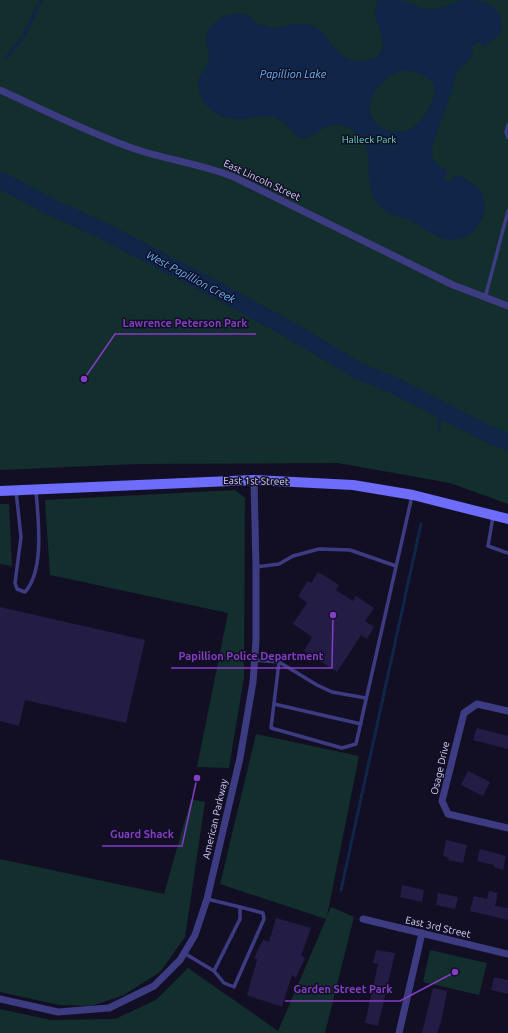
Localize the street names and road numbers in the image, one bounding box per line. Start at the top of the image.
street label: East Lincoln Street [222,157,302,203]
street label: East 1st Street [223,475,289,487]
street label: Osage Drive [429,740,451,796]
street label: American Parkway [200,778,230,860]
street label: East 3rd Street [404,914,472,940]

